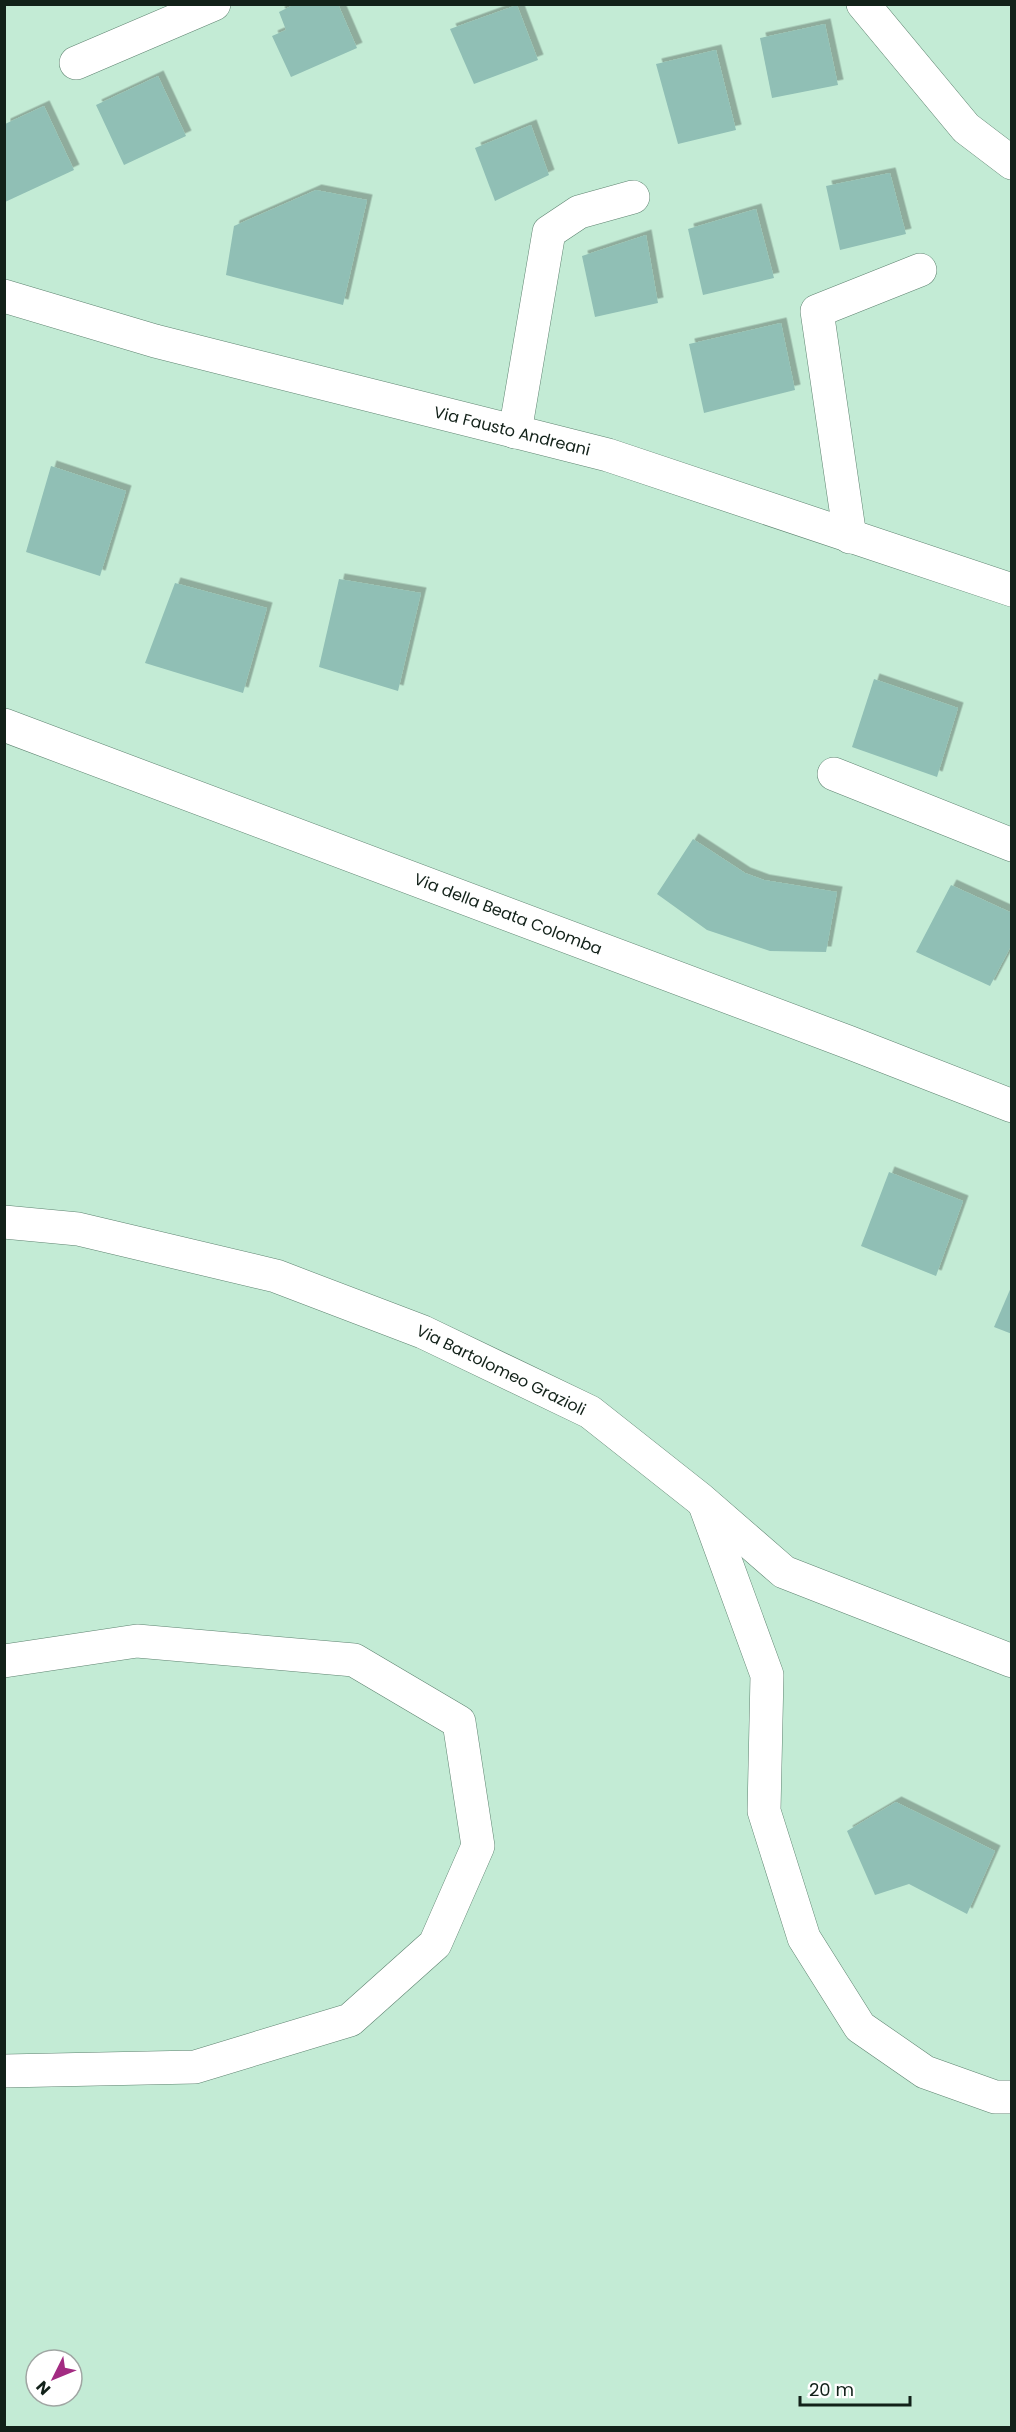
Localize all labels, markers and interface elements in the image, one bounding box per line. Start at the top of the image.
street label: Via Fausto Andreani [431,400,593,462]
street label: Via della Beata Colomba [411,867,605,961]
street label: Via Bartolomeo Grazioli [412,1319,590,1421]
north arrow [24,2348,84,2408]
scale bar [800,2369,910,2407]
text: N [31,2376,56,2400]
text: 20 m [809,2377,854,2402]

